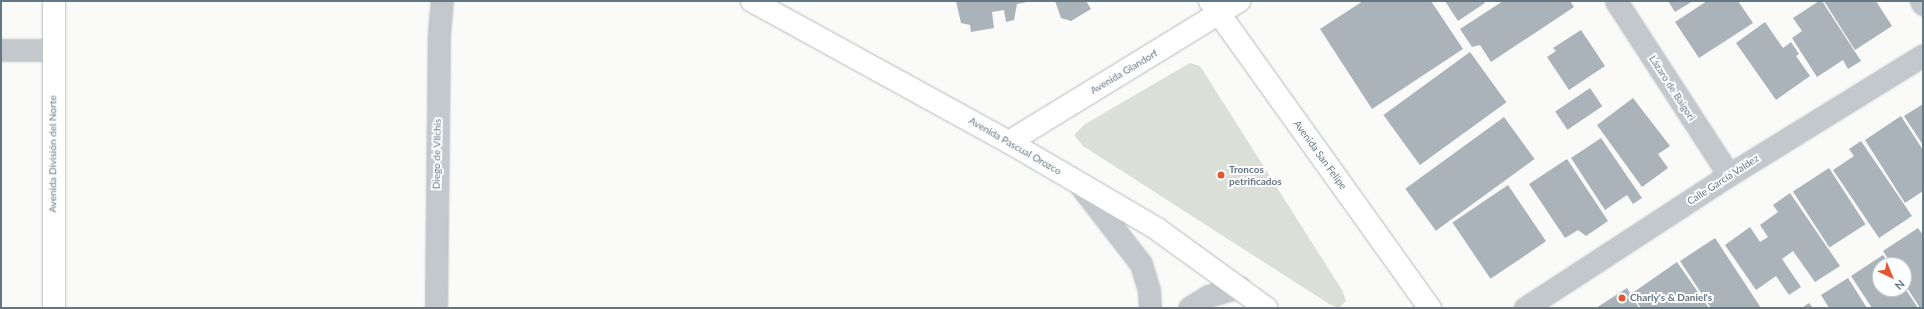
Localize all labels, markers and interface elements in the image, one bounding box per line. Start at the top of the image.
street label: Avenida Glandorf [1088,47,1160,97]
street label: Lázaro de Baigori [1646,53,1698,123]
street label: Avenida División del Norte [47,95,59,213]
street label: Avenida Pascual Orozco [967,115,1063,177]
street label: Diego de VIlchis [430,118,444,190]
street label: Avenida San Felipe [1291,118,1349,192]
street label: Calle García Valdez [1685,152,1761,208]
place label: Troncos petrificados [1229,163,1282,186]
marker: Troncos petrificados [1216,170,1226,180]
north arrow [1872,257,1912,297]
text: N [1892,278,1908,293]
place label: Charly's & Daniel's [1630,292,1712,304]
marker: Charly's & Daniel's [1617,293,1627,303]

